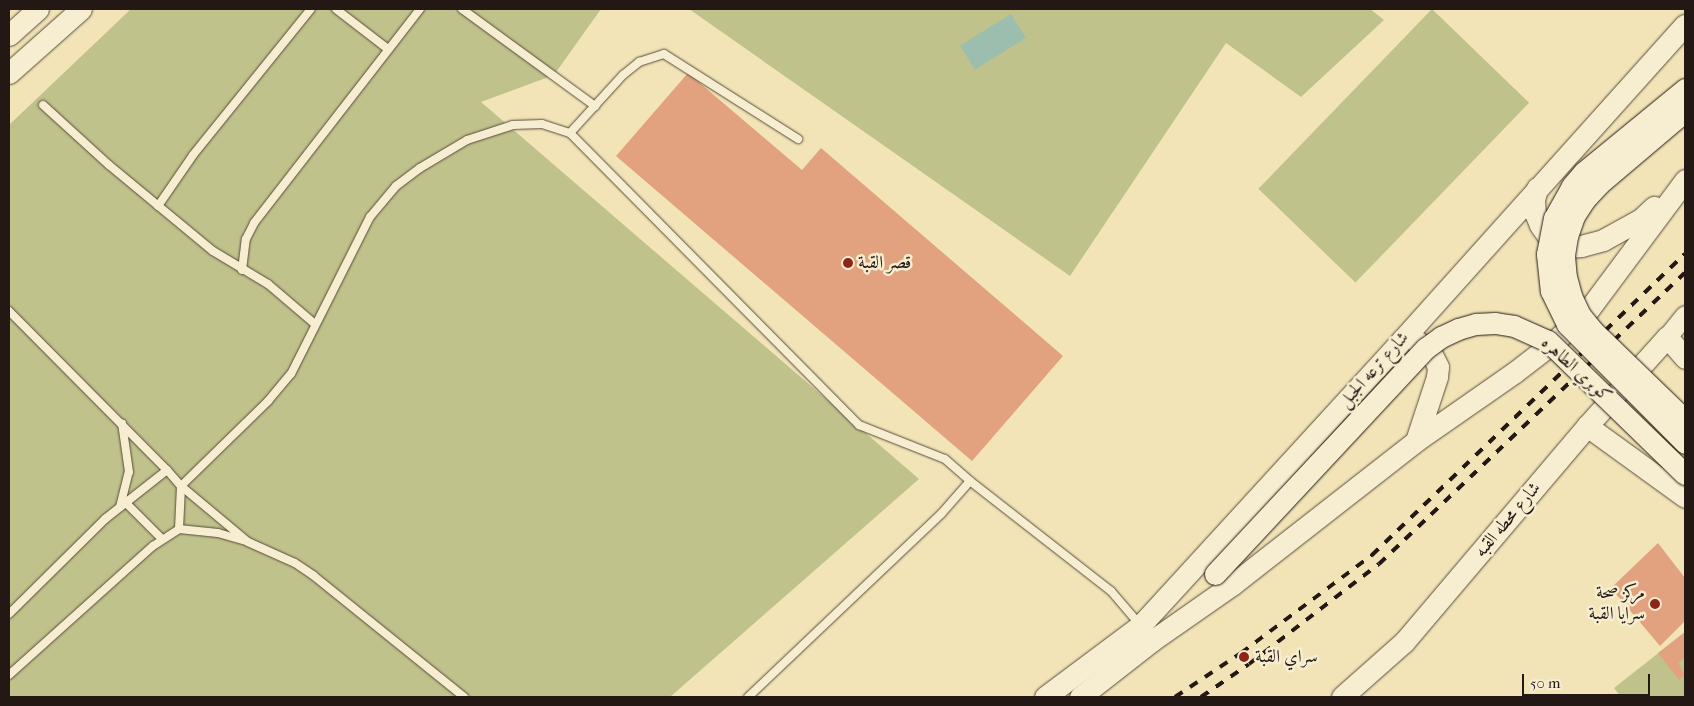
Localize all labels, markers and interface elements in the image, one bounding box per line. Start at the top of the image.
place label: قصر القبة [858,252,911,274]
marker: قصر القبة [842,257,854,269]
street label: شارع ترعه الجبل [1334,327,1414,413]
street label: كوبري الطاهره [1536,333,1616,407]
street label: شارع محطه القبه [1470,478,1546,562]
place label: مركز صحة سرايا القبة [1588,583,1645,626]
marker: مركز صحة سرايا القبة [1649,598,1661,610]
place label: سراي القبة [1255,646,1318,668]
marker: سراي القبة [1237,650,1251,664]
scale bar [1524,664,1652,696]
text: 50 m [1530,674,1560,692]

